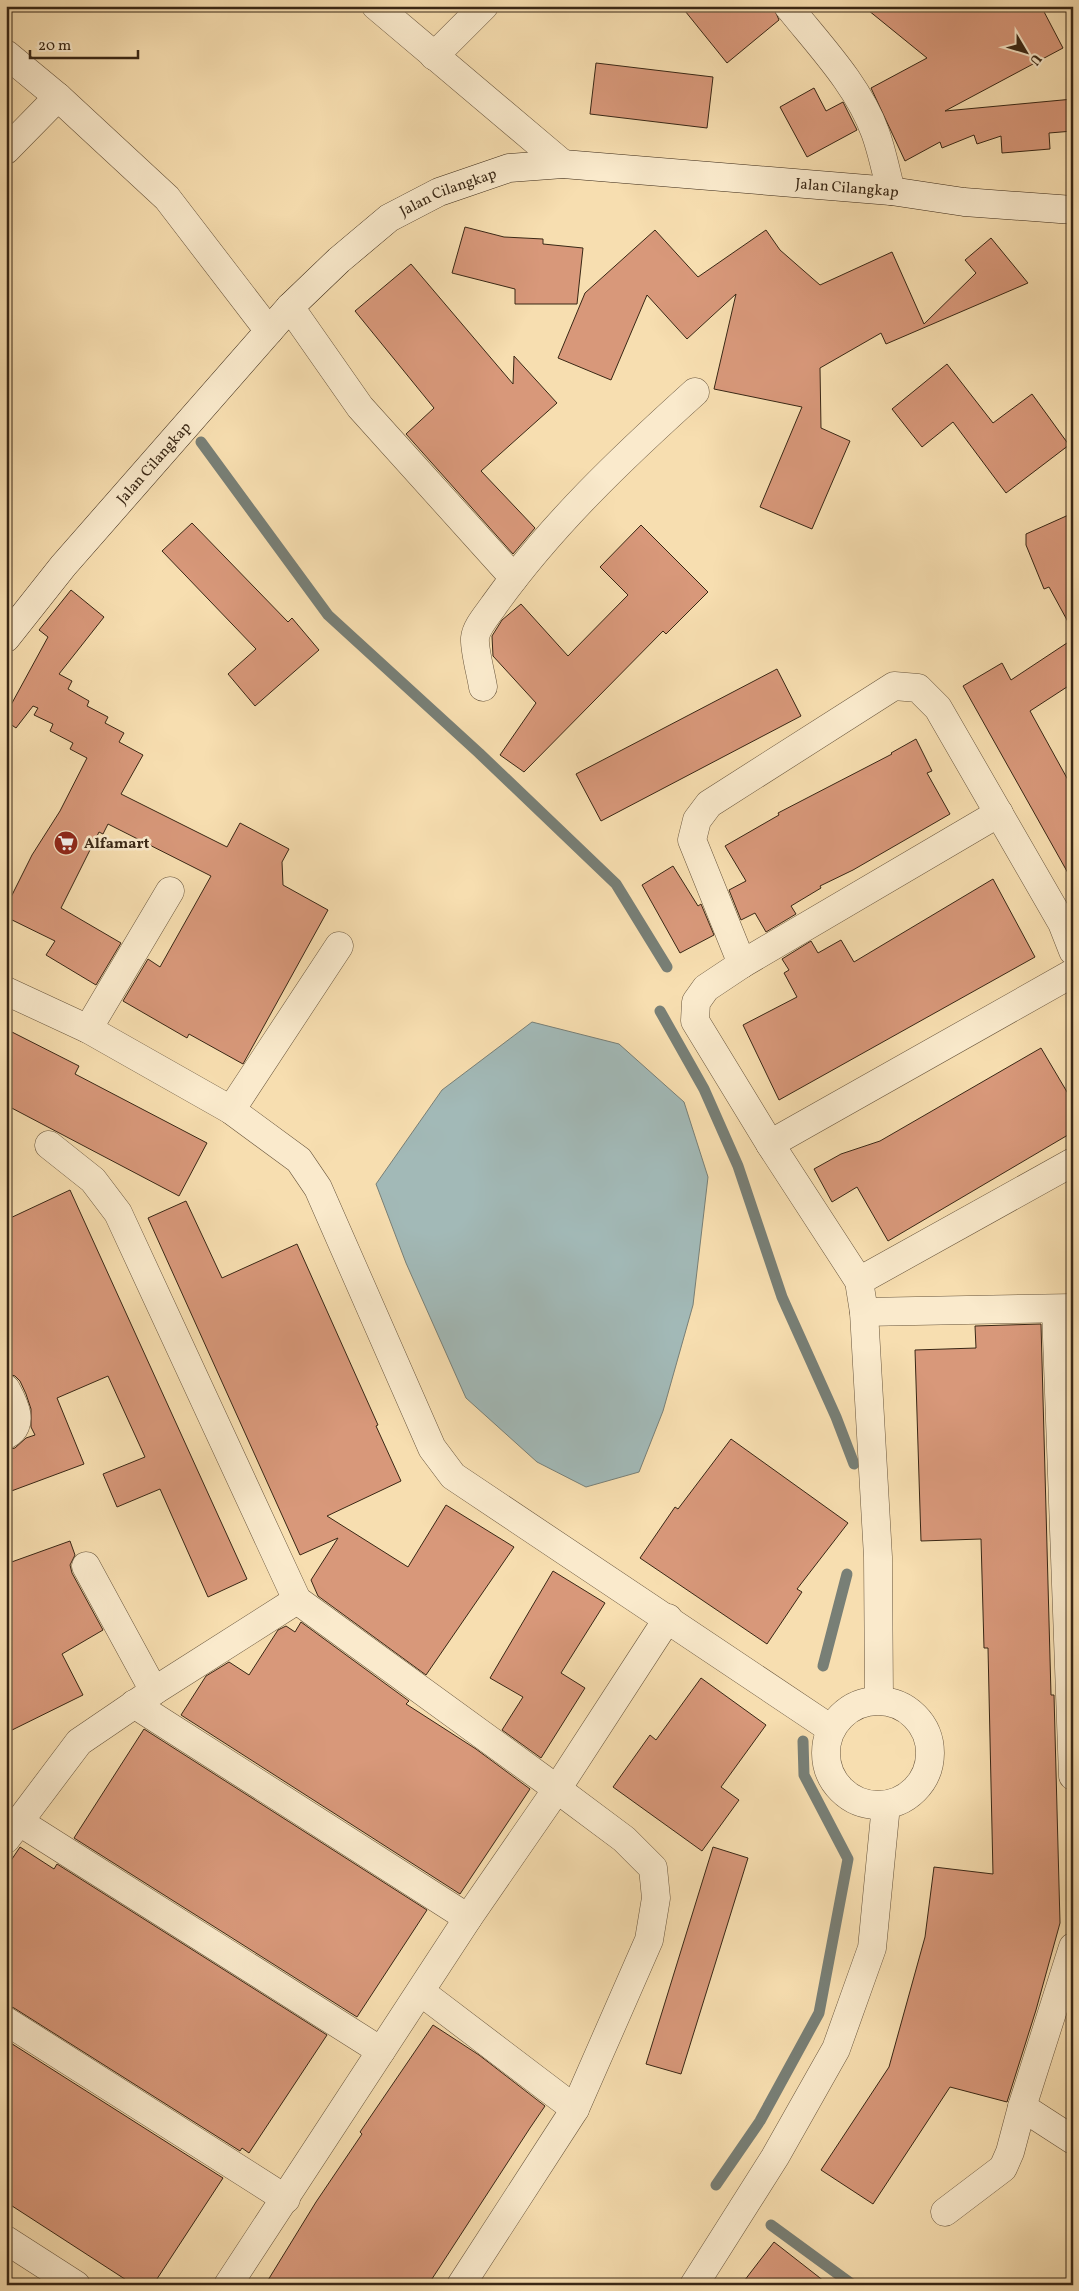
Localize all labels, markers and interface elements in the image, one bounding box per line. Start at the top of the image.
scale bar [30,28,138,60]
north arrow [1002,28,1052,78]
text: 20 m [38,36,71,57]
text: U [1024,49,1046,69]
street label: Jalan Cilangkap [396,164,500,223]
street label: Jalan Cilangkap [794,174,900,204]
street label: Jalan Cilangkap [112,418,197,510]
supermarket icon: Alfamart [53,830,79,856]
place label: Alfamart [84,834,150,855]

